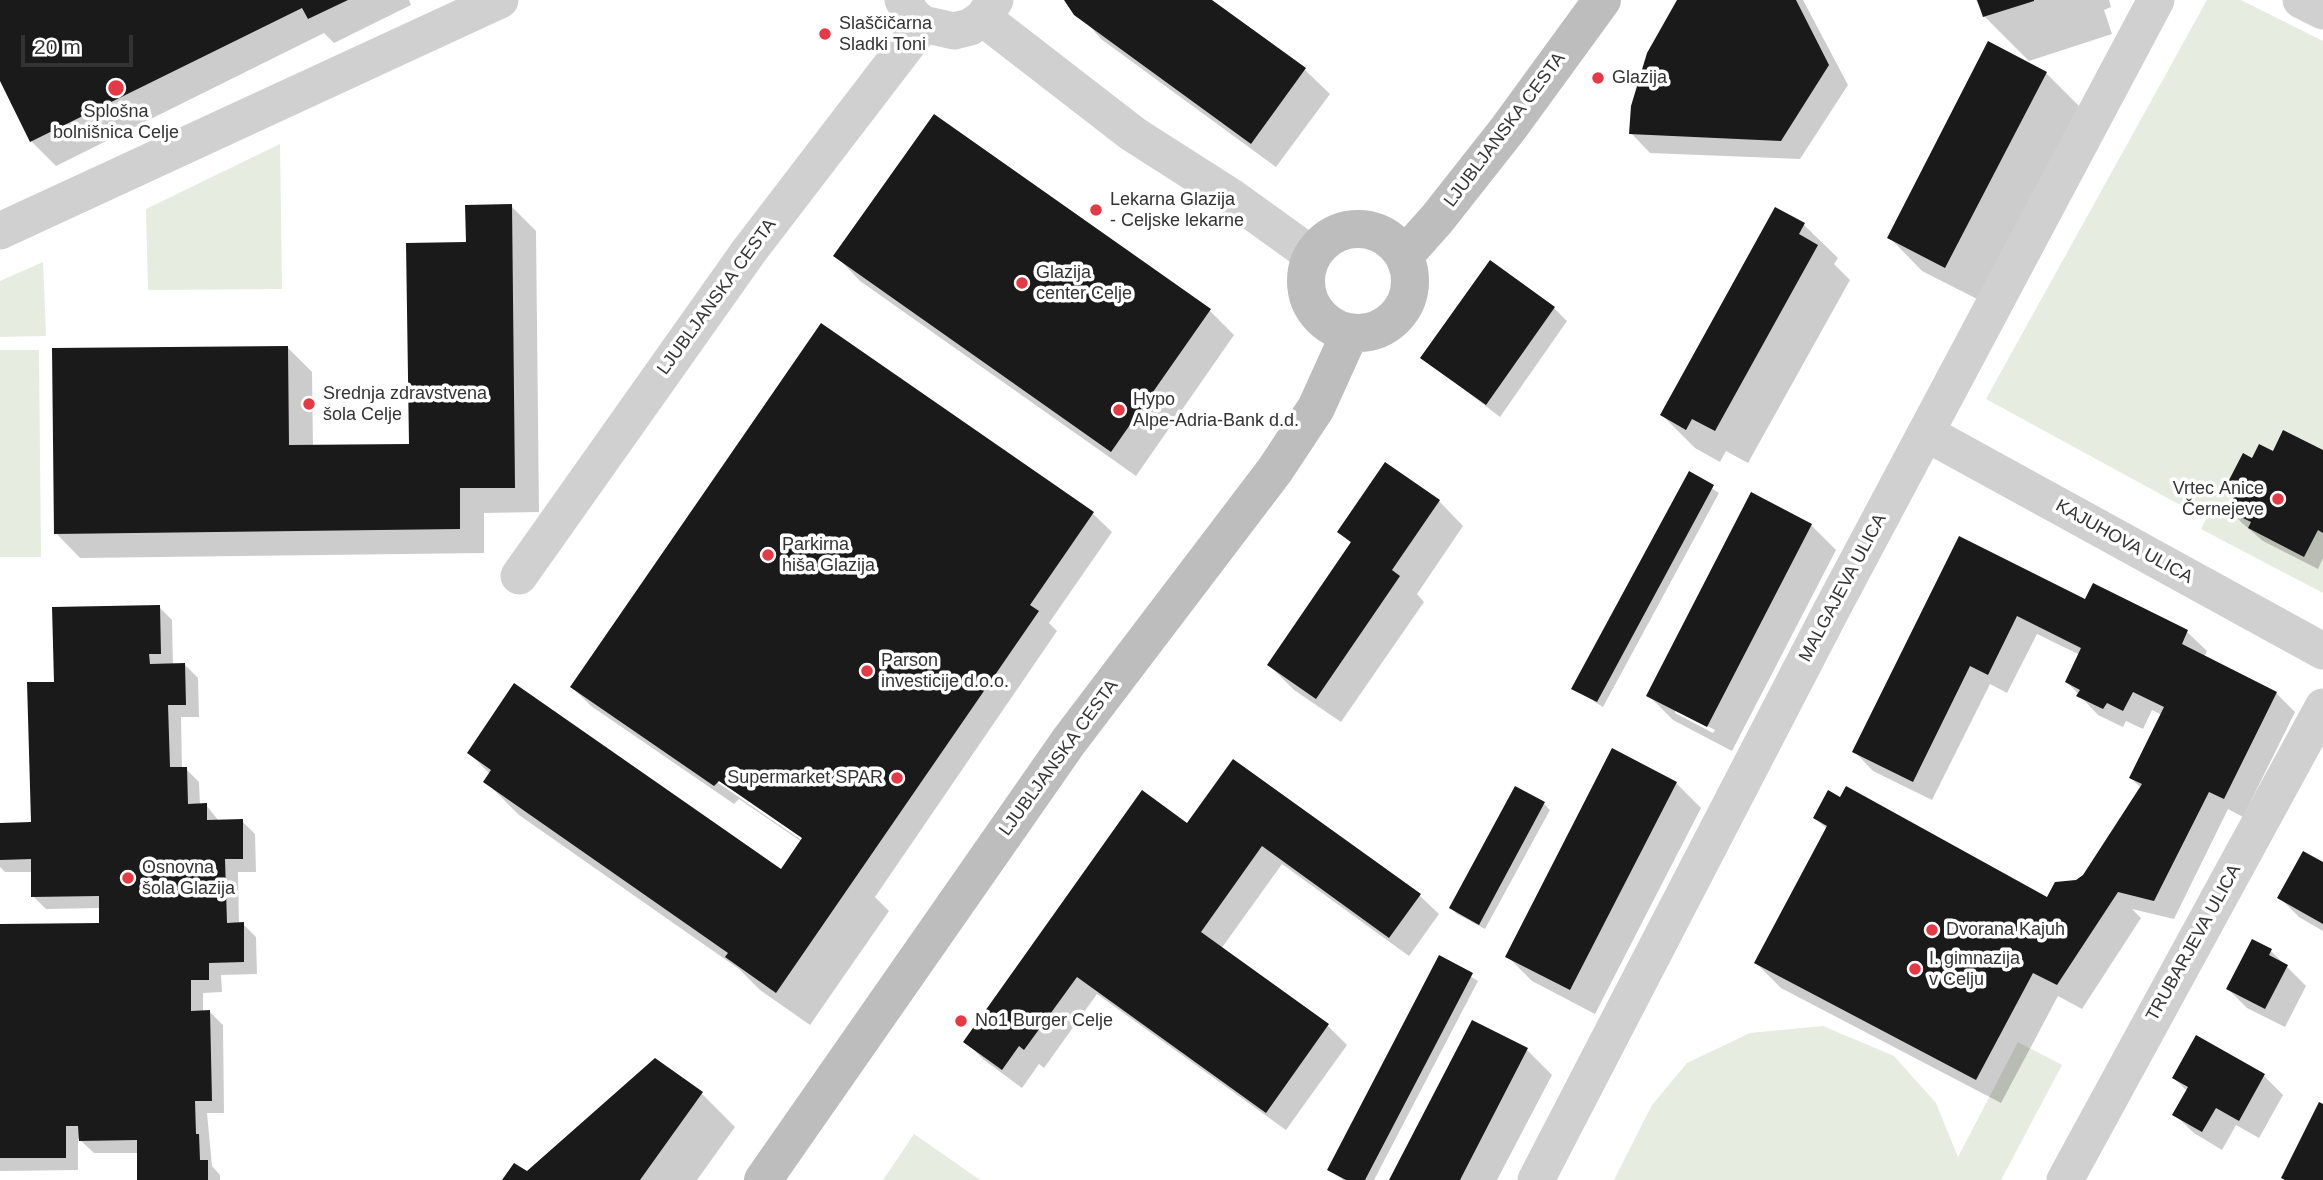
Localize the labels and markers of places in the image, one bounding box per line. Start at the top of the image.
place label: Slaščičarna Sladki Toni [839,13,932,56]
marker: Slaščičarna Sladki Toni [817,26,833,42]
place label: Glazija [1612,67,1667,89]
marker: Glazija [1590,70,1606,86]
marker: Splošna bolnišnica Celje [106,78,126,98]
place label: Splošna bolnišnica Celje [53,101,179,144]
place label: Lekarna Glazija - Celjske lekarne [1110,189,1244,232]
marker: Lekarna Glazija - Celjske lekarne [1088,202,1104,218]
place label: Glazija center Celje [1036,262,1132,304]
marker: Glazija center Celje [1014,275,1030,291]
place label: Srednja zdravstvena šola Celje [323,383,487,426]
place label: Hypo Alpe-Adria-Bank d.d. [1133,389,1299,432]
marker: Srednja zdravstvena šola Celje [301,396,317,412]
marker: Hypo Alpe-Adria-Bank d.d. [1111,402,1127,418]
place label: Vrtec Anice Černejeve [2173,478,2264,520]
marker: Vrtec Anice Černejeve [2270,491,2286,507]
place label: Parkirna hiša Glazija [782,534,875,576]
marker: Parkirna hiša Glazija [760,547,776,563]
place label: Parson investicije d.o.o. [881,650,1009,692]
marker: Parson investicije d.o.o. [859,663,875,679]
place label: Supermarket SPAR [727,767,883,789]
marker: Supermarket SPAR [889,770,905,786]
place label: Osnovna šola Glazija [142,857,235,900]
marker: Osnovna šola Glazija [120,870,136,886]
place label: Dvorana Kajuh [1946,919,2065,941]
marker: Dvorana Kajuh [1924,922,1940,938]
place label: I. gimnazija v Celju [1929,948,2020,990]
marker: I. gimnazija v Celju [1907,961,1923,977]
place label: No1 Burger Celje [975,1010,1113,1032]
marker: No1 Burger Celje [953,1013,969,1029]

